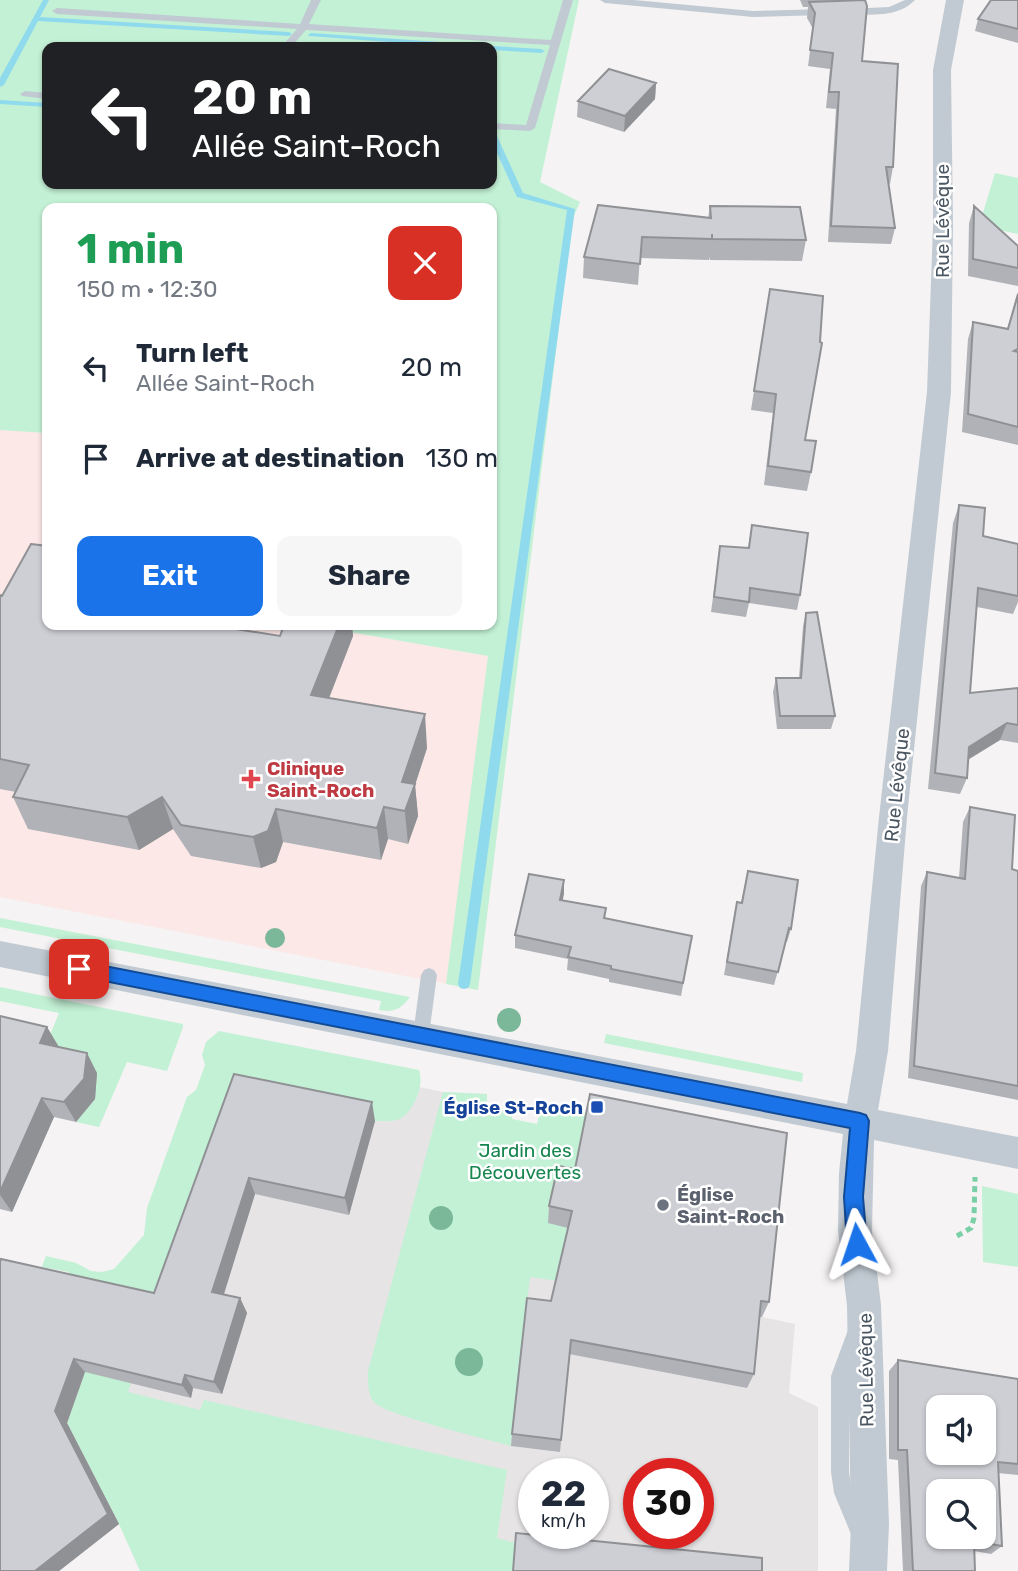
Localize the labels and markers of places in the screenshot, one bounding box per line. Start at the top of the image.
place label: Clinique Saint-Roch [267,757,374,802]
marker: Clinique Saint-Roch [241,769,261,789]
pin [49,939,109,999]
place label: Église St-Roch [444,1096,583,1119]
marker: Église St-Roch [589,1099,605,1115]
place label: Église Saint-Roch [677,1183,784,1228]
marker: Église Saint-Roch [655,1197,671,1213]

